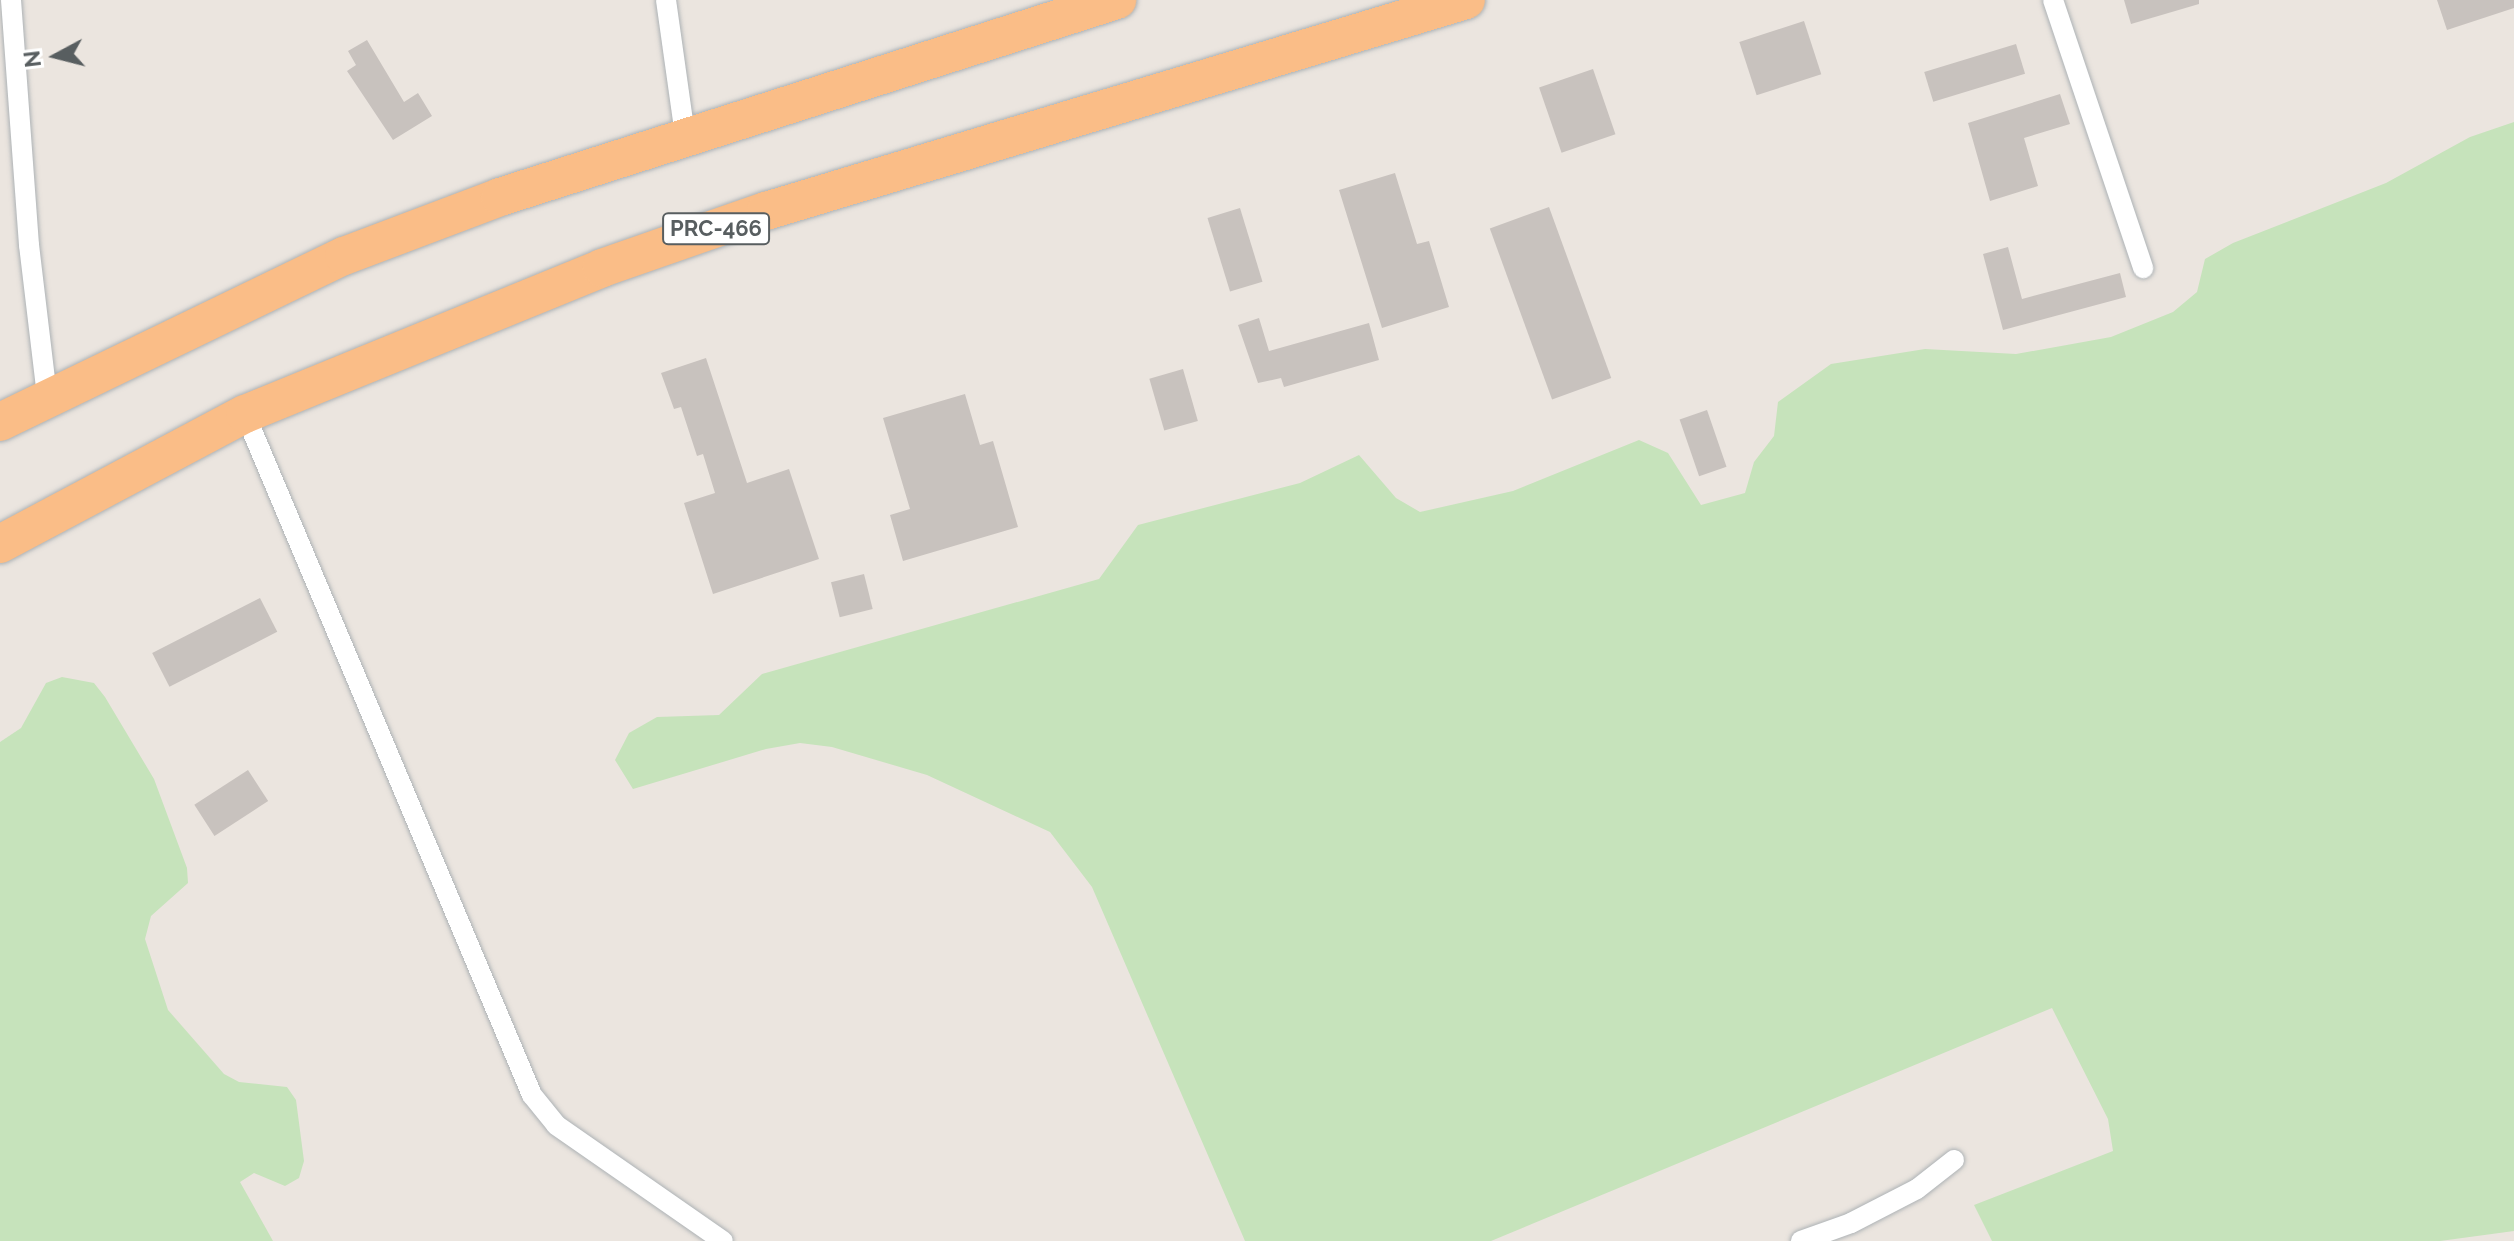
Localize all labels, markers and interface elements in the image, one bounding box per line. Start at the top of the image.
north arrow [16,16,96,96]
text: N [18,49,46,69]
road number: PRC-466 [662,211,770,247]

